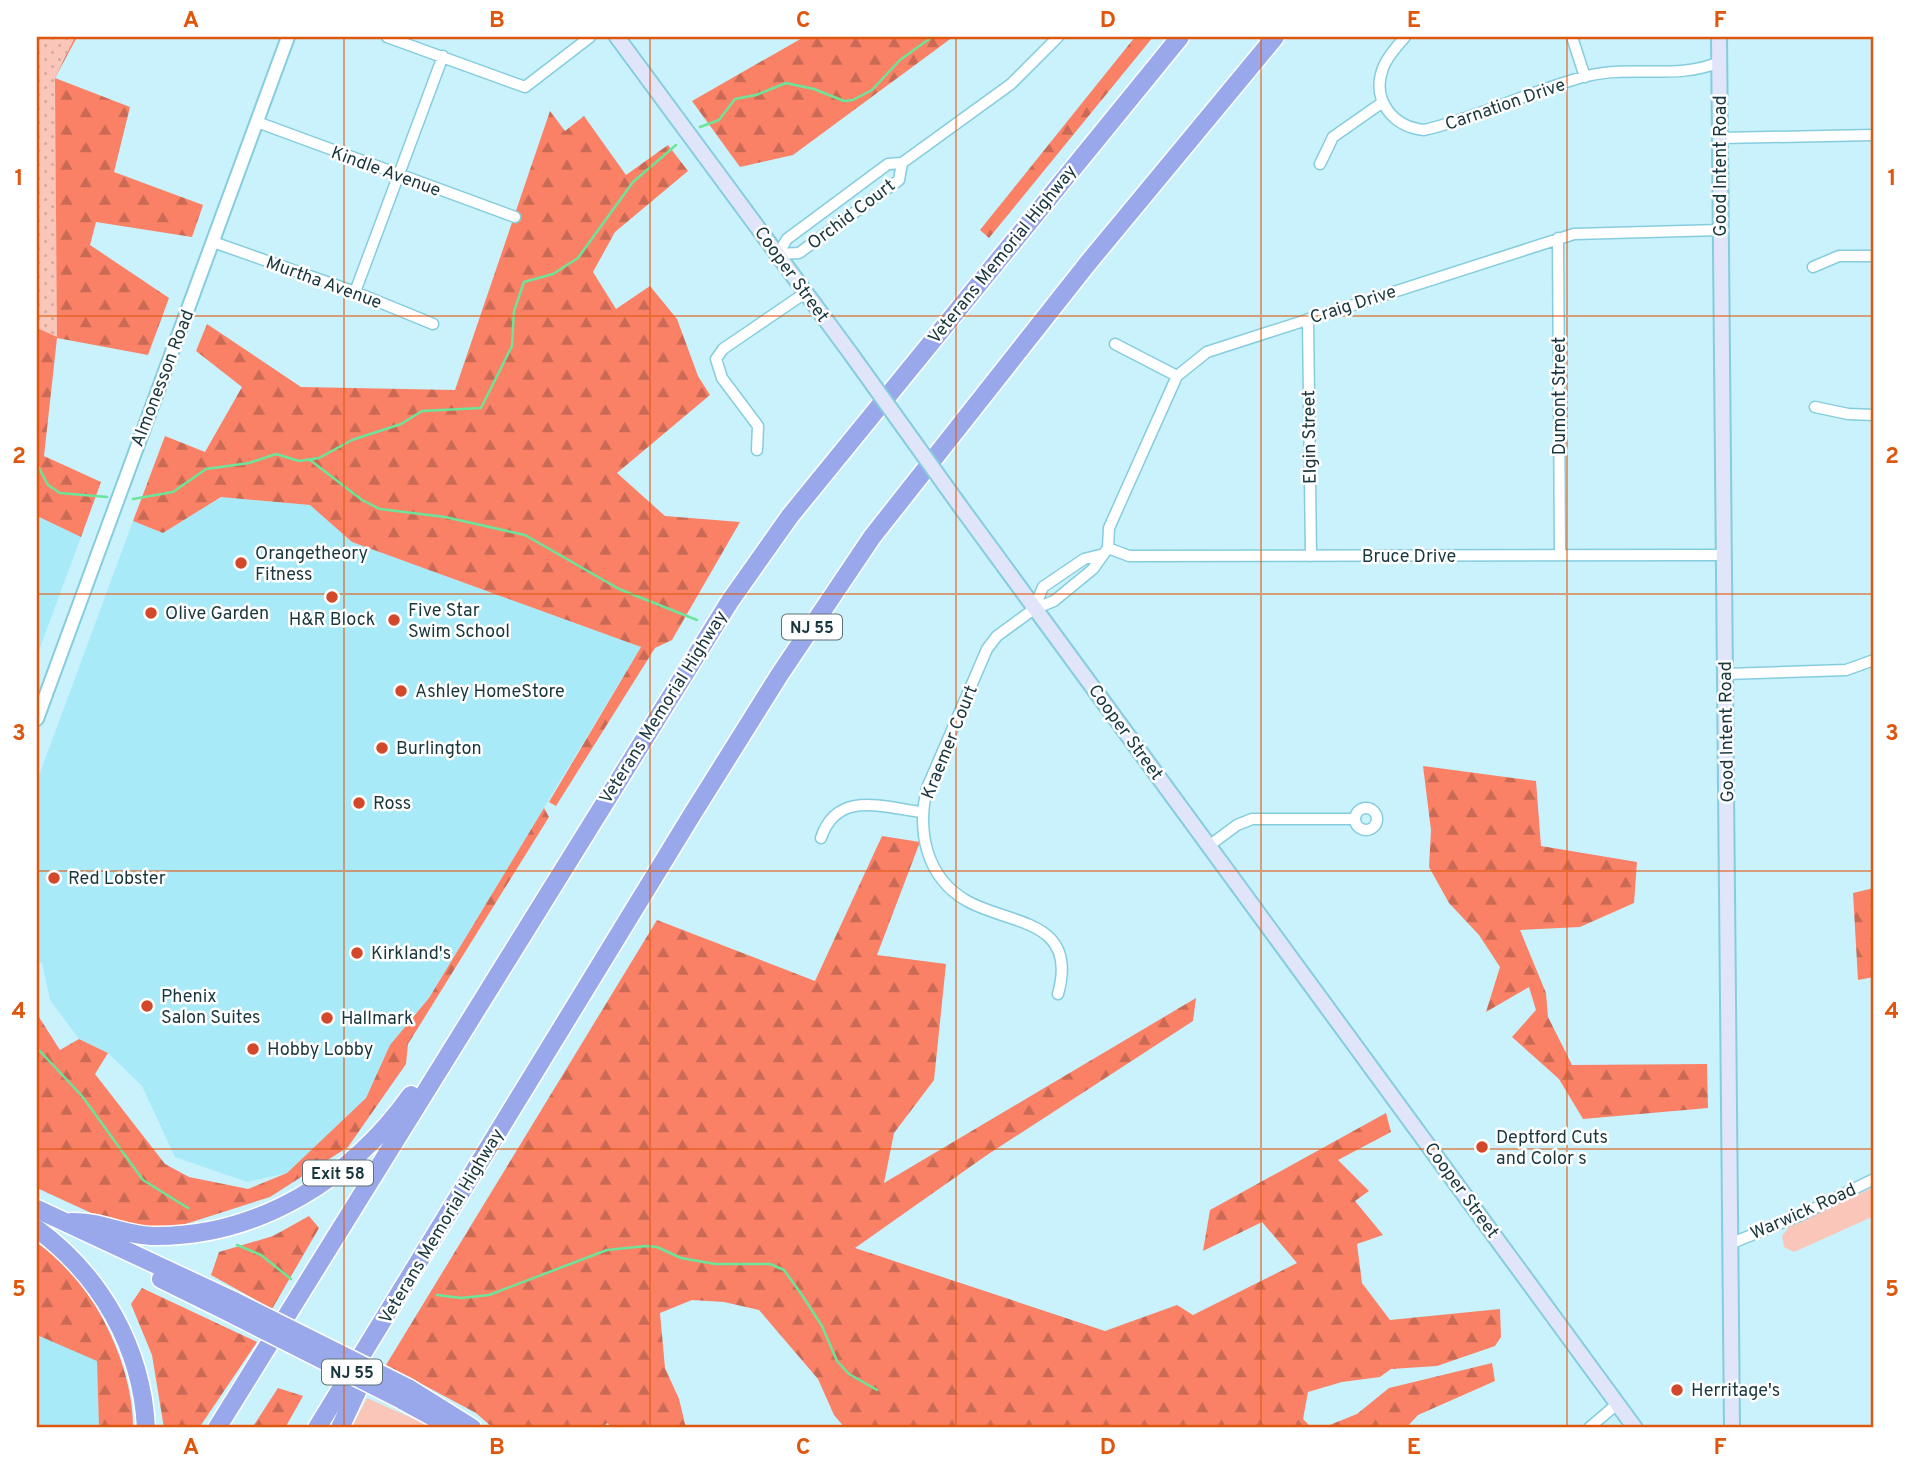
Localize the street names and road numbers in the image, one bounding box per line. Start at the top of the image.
street label: Carnation Drive [1442,74,1569,137]
street label: Good Intent Road [1710,95,1733,237]
street label: Kindle Avenue [327,142,443,203]
street label: Veterans Memorial Highway [924,161,1083,349]
street label: Orchid Court [803,175,900,256]
street label: Cooper Street [748,222,833,327]
street label: Murtha Avenue [262,252,385,315]
street label: Craig Drive [1307,281,1400,330]
street label: Almonesson Road [127,307,200,450]
street label: Dumont Street [1549,337,1572,455]
street label: Elgin Street [1298,390,1323,484]
street label: Bruce Drive [1362,546,1456,569]
street label: Veterans Memorial Highway [595,607,733,809]
road number: NJ 55 [782,614,842,640]
street label: Good Intent Road [1715,661,1740,803]
street label: Cooper Street [1082,680,1167,785]
street label: Kraemer Court [917,682,984,803]
street label: Veterans Memorial Highway [375,1125,510,1329]
street label: Cooper Street [1418,1138,1503,1243]
road number: Exit 58 [303,1161,373,1186]
street label: Warwick Road [1747,1179,1860,1246]
road number: NJ 55 [322,1360,382,1384]

